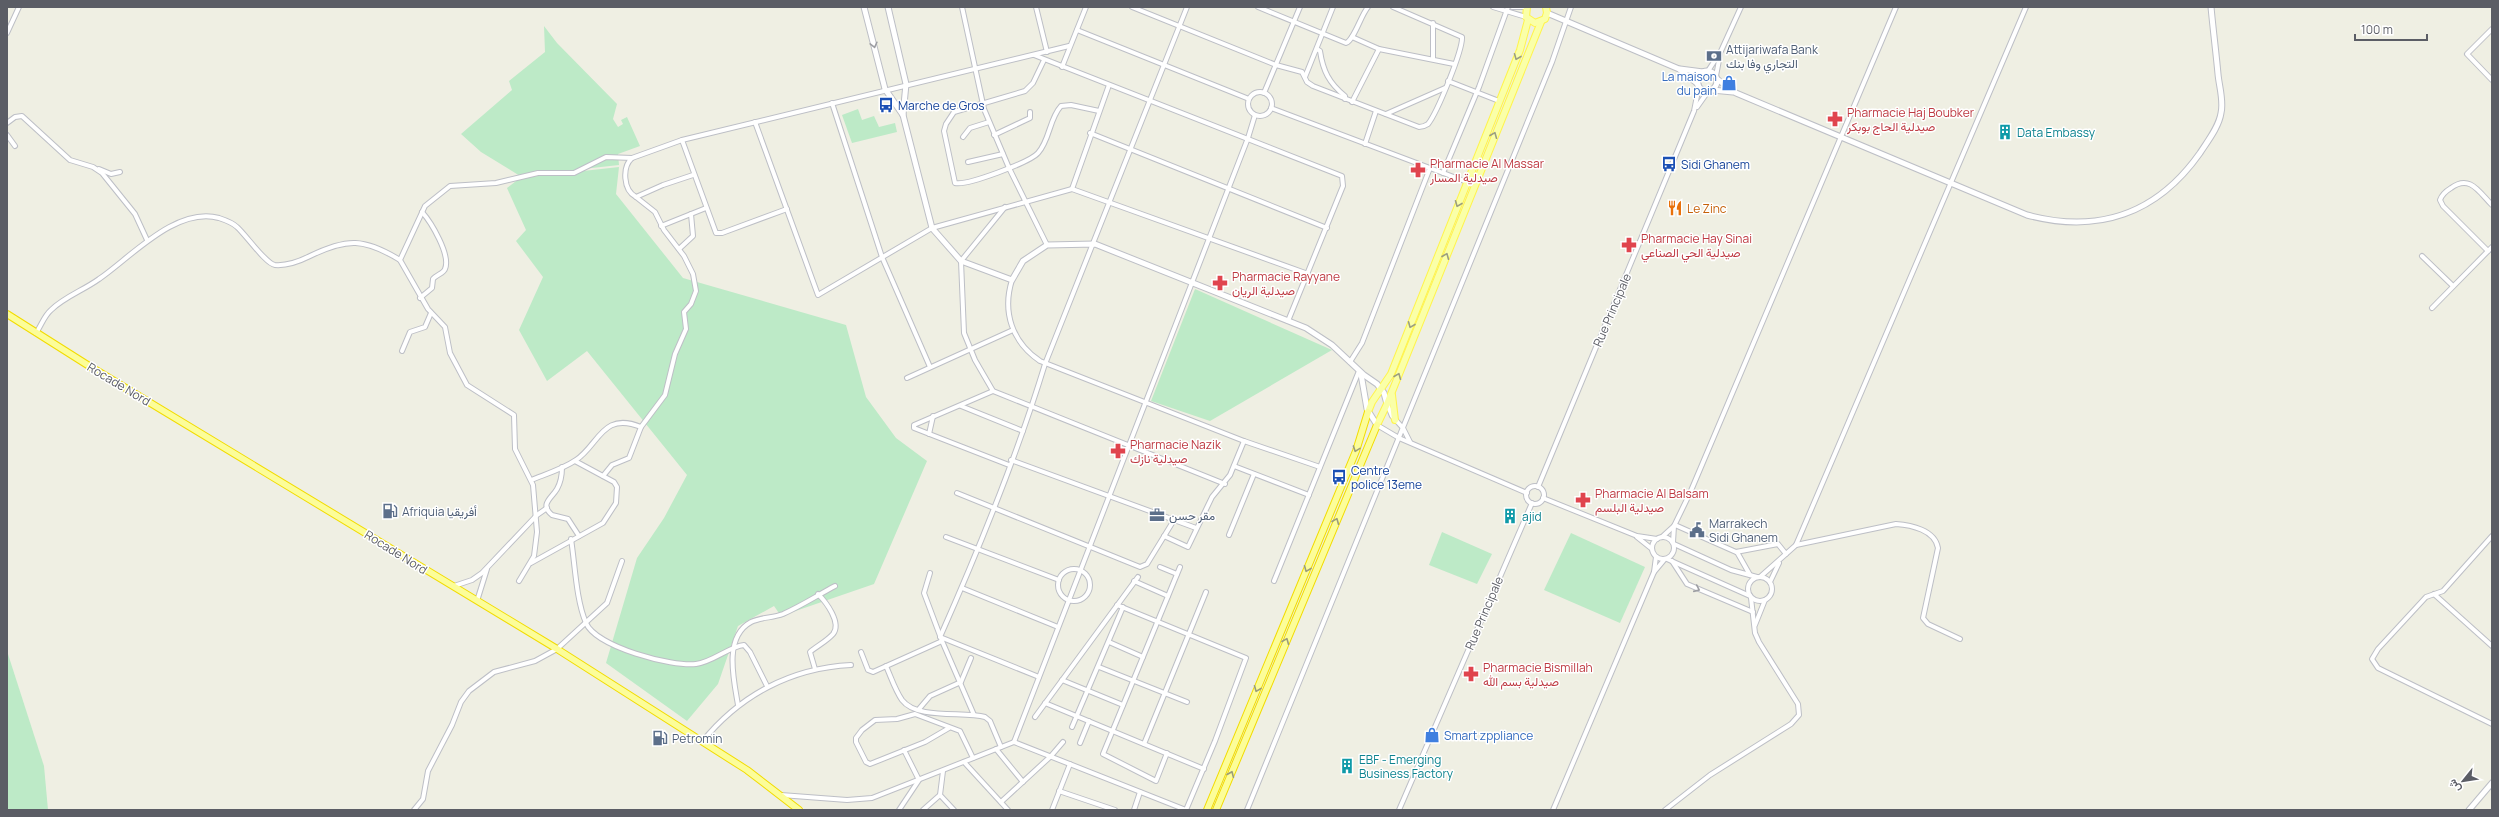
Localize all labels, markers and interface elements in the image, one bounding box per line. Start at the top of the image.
scale bar [2355,16,2427,42]
text: 100 m [2361,21,2393,38]
place label: Attijariwafa Bank التجاري وفا بنك [1726,41,1819,74]
one-way arrow [869,42,877,48]
bank icon: Attijariwafa Bank التجاري وفا بنك [1705,47,1723,65]
one-way arrow [1513,54,1521,61]
place label: La maison du pain [1662,68,1717,99]
shop icon: La maison du pain [1720,74,1738,92]
bus stop icon: Marche de Gros [877,96,895,114]
place label: Marche de Gros [898,97,985,114]
place label: Pharmacie Haj Boubker صيدلية الحاج بوبكر [1846,104,1975,136]
pharmacy icon: Pharmacie Haj Boubker صيدلية الحاج بوبكر [1826,110,1844,128]
building icon: Data Embassy [1996,123,2014,141]
place label: Data Embassy [2017,124,2096,141]
one-way arrow [1490,131,1498,138]
place label: Pharmacie Al Massar صيدلية المسار [1429,155,1545,186]
bus stop icon: Sidi Ghanem [1660,155,1678,173]
place label: Sidi Ghanem [1681,156,1750,173]
pharmacy icon: Pharmacie Al Massar صيدلية المسار [1409,161,1427,179]
restaurant icon: Le Zinc [1666,199,1684,217]
place label: Le Zinc [1687,200,1727,217]
one-way arrow [1455,201,1463,208]
place label: Pharmacie Hay Sinai صيدلية الحي الصناعي [1641,230,1752,263]
pharmacy icon: Pharmacie Hay Sinai صيدلية الحي الصناعي [1620,236,1638,254]
one-way arrow [1441,252,1449,260]
place label: Pharmacie Rayyane صيدلية الريان [1232,268,1340,299]
street label: Rue Principale [1589,271,1635,349]
pharmacy icon: Pharmacie Rayyane صيدلية الريان [1211,274,1229,292]
one-way arrow [1407,321,1415,328]
street label: Rocade Nord [84,358,154,410]
one-way arrow [1393,373,1401,381]
place label: Pharmacie Nazik صيدلية نازك [1130,436,1222,467]
pharmacy icon: Pharmacie Nazik صيدلية نازك [1109,442,1127,460]
one-way arrow [1352,446,1361,453]
place label: Centre police 13eme [1351,462,1422,493]
bus stop icon: Centre police 13eme [1330,468,1348,486]
place label: Pharmacie Al Balsam صيدلية البلسم [1595,485,1709,516]
pharmacy icon: Pharmacie Al Balsam صيدلية البلسم [1574,491,1592,509]
fuel station icon: Afriquia أفريقيا [381,502,399,520]
place label: Afriquia أفريقيا [402,503,477,520]
office icon: مقر حسن [1148,506,1166,524]
place label: مقر حسن [1169,507,1215,524]
building icon: ajid [1501,507,1519,525]
place label: ajid [1522,508,1542,525]
place label: Marrakech Sidi Ghanem [1709,515,1778,546]
one-way arrow [1331,517,1339,524]
public building icon: Marrakech Sidi Ghanem [1688,521,1706,539]
street label: Rocade Nord [361,526,431,578]
one-way arrow [1303,566,1311,573]
street label: Rue Principale [1461,574,1507,652]
one-way arrow [1694,584,1701,592]
one-way arrow [1281,638,1289,645]
place label: Pharmacie Bismillah صيدلية بسم الله [1483,659,1593,690]
pharmacy icon: Pharmacie Bismillah صيدلية بسم الله [1462,665,1480,683]
one-way arrow [1254,685,1262,693]
shop icon: Smart zppliance [1423,726,1441,744]
place label: Smart zppliance [1444,727,1533,744]
fuel station icon: Petromin [651,729,669,747]
place label: Petromin [672,730,722,747]
place label: EBF - Emerging Business Factory [1359,751,1454,782]
building icon: EBF - Emerging Business Factory [1338,757,1356,775]
north arrow [2443,761,2483,801]
one-way arrow [1226,771,1234,778]
text: ش [2444,777,2464,796]

